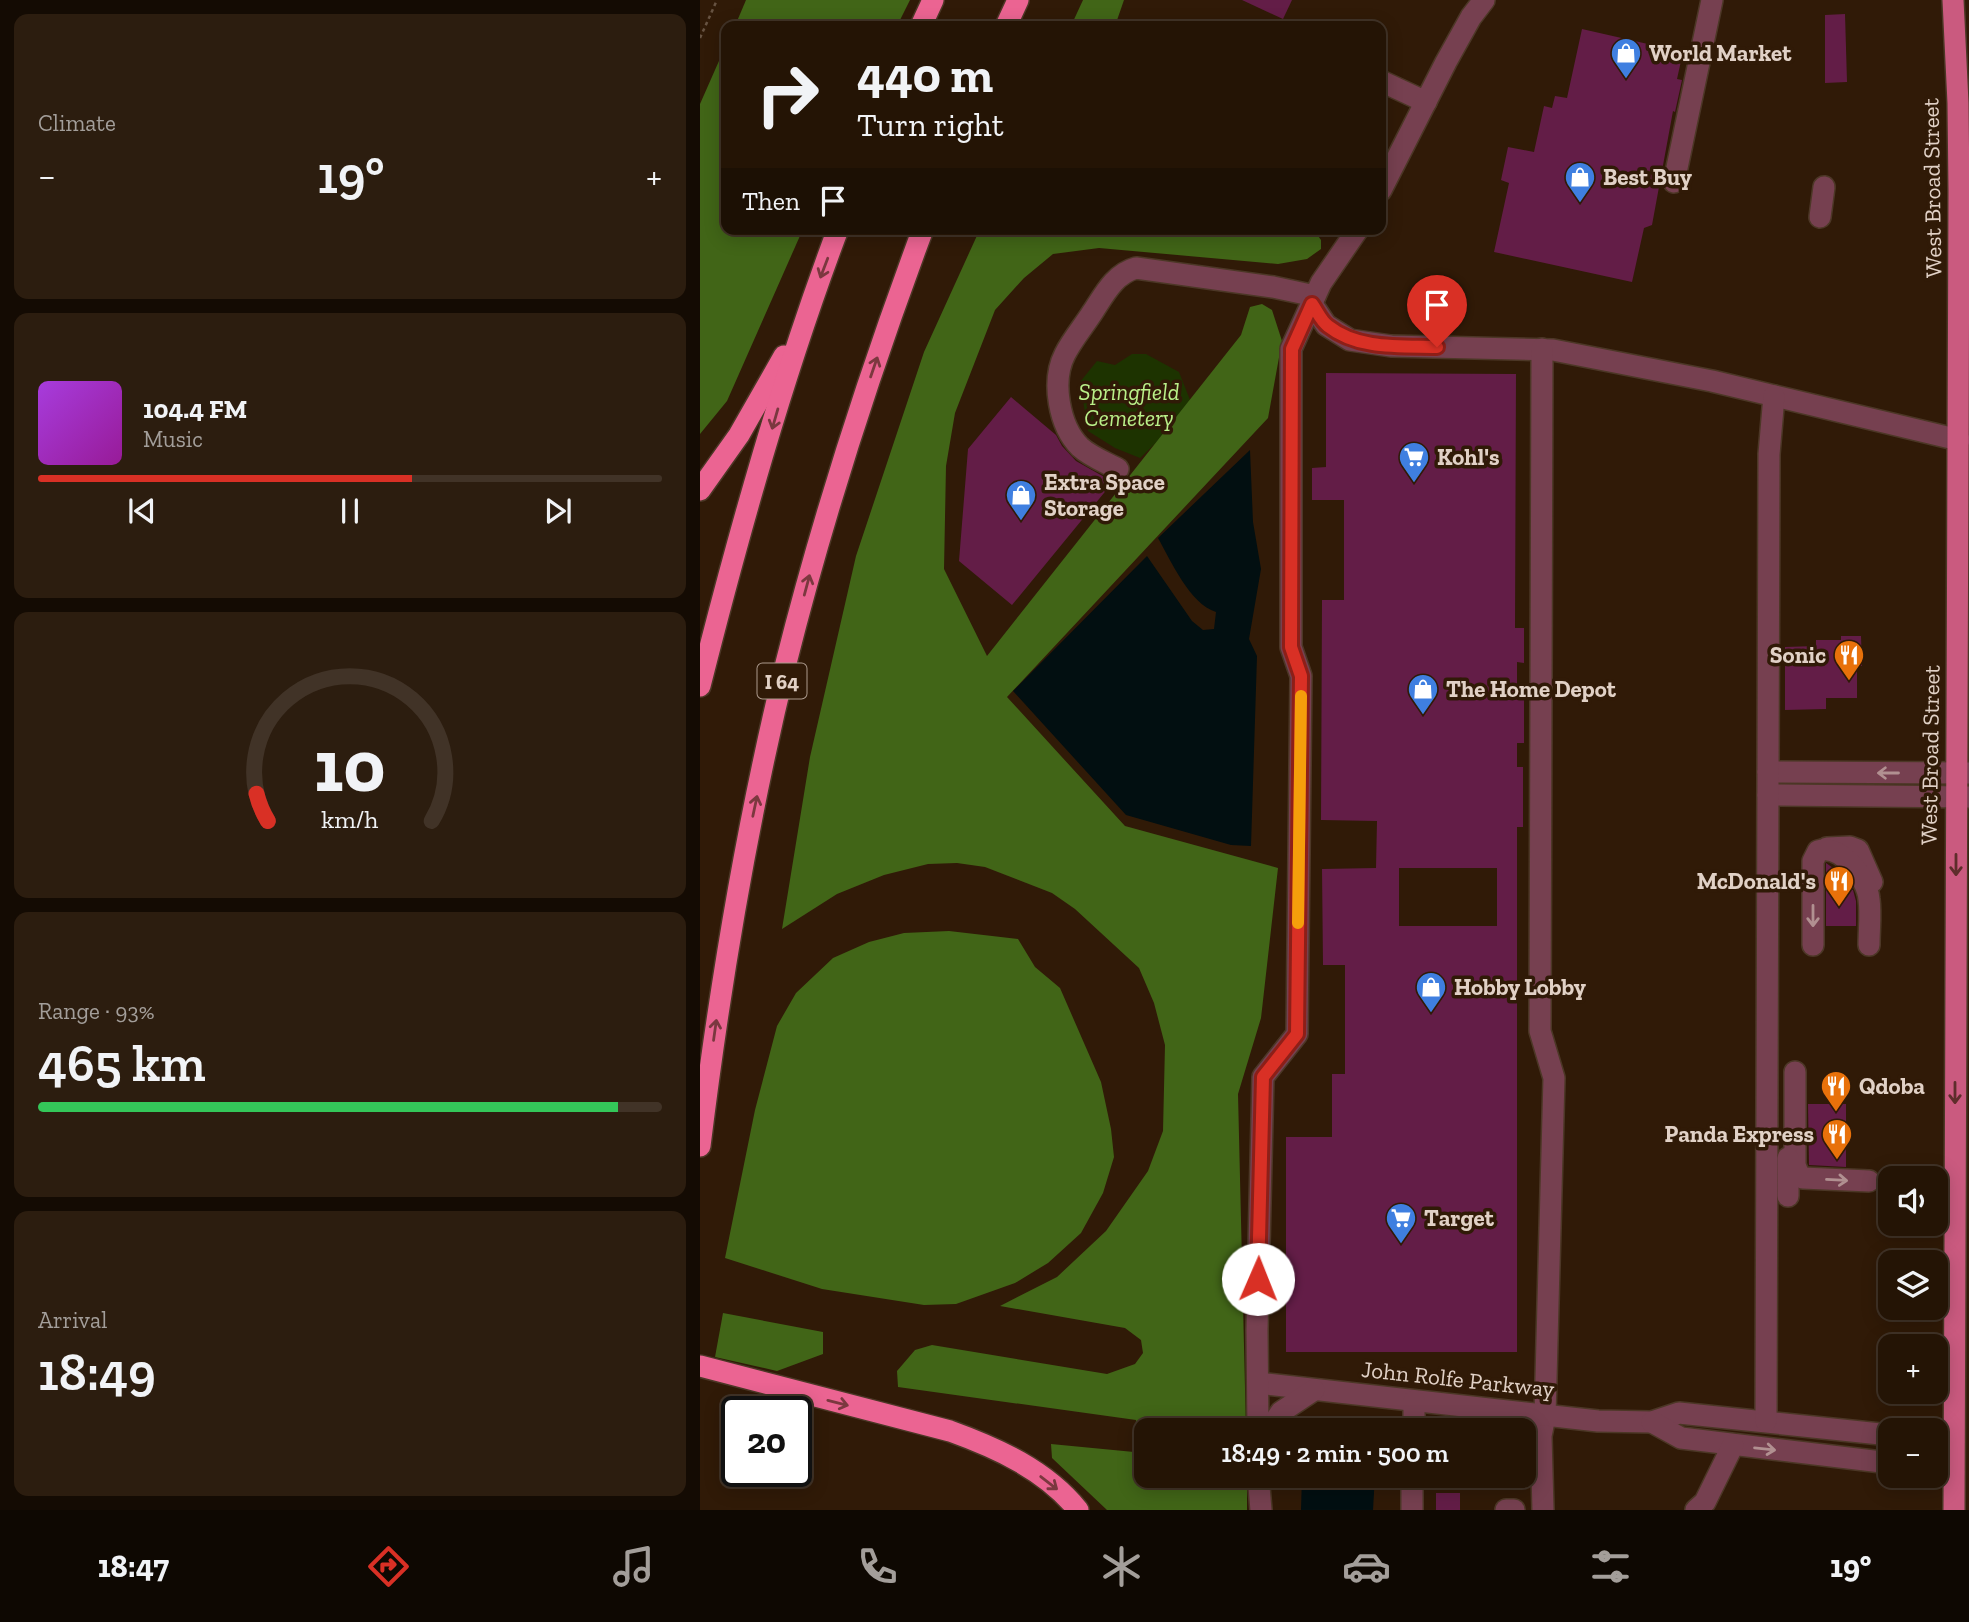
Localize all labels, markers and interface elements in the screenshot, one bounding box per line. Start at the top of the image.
shop icon: World Market [1609,36,1643,80]
place label: World Market [1649,39,1792,67]
text: 440 m [857,46,993,105]
icon: right [742,49,833,140]
street label: West Broad Street [1916,97,1948,278]
text: Turn right [857,106,1004,144]
text: Climate [38,109,116,137]
text: 19° [317,144,385,206]
text: − [38,153,56,199]
text: + [646,153,662,199]
shop icon: Best Buy [1563,160,1597,204]
place label: Best Buy [1603,163,1693,191]
icon: arrive [814,182,852,220]
text: Then [742,185,800,217]
one-way arrow [816,257,829,279]
pin [1407,275,1467,347]
icon: arrive [1418,286,1456,324]
one-way arrow [869,357,882,379]
park label: Springfield Cemetery [1079,378,1180,432]
text: 104.4 FM [143,393,247,425]
one-way arrow [767,408,780,430]
text: Music [143,425,203,453]
supermarket icon: Kohl's [1397,440,1431,484]
place label: Kohl's [1437,443,1500,471]
place label: Extra Space Storage [1044,468,1165,522]
shop icon: Extra Space Storage [1004,478,1038,522]
icon: previous [123,492,161,530]
icon: pause [331,492,369,530]
icon: next [539,492,577,530]
one-way arrow [801,574,814,596]
restaurant icon: Sonic [1832,638,1866,682]
place label: Sonic [1770,641,1826,669]
road number: I 64 [757,664,806,698]
street label: West Broad Street [1914,664,1946,845]
shop icon: The Home Depot [1406,672,1440,716]
place label: The Home Depot [1446,675,1617,703]
text: 10 [314,722,386,810]
one-way arrow [1877,766,1900,780]
one-way arrow [748,795,762,818]
text: km/h [321,804,379,834]
one-way arrow [1949,854,1963,877]
restaurant icon: McDonald's [1822,864,1856,908]
place label: McDonald's [1697,867,1816,895]
one-way arrow [1806,905,1820,928]
shop icon: Hobby Lobby [1414,970,1448,1014]
place label: Hobby Lobby [1454,973,1587,1001]
text: Range · 93% [38,997,155,1025]
one-way arrow [709,1019,722,1042]
text: 465 km [38,1032,206,1094]
restaurant icon: Qdoba [1819,1069,1853,1113]
place label: Qdoba [1859,1072,1925,1100]
one-way arrow [1948,1081,1962,1104]
restaurant icon: Panda Express [1820,1117,1854,1161]
place label: Panda Express [1665,1120,1814,1148]
map controls [1878,1166,1948,1488]
button: sound [1878,1166,1948,1236]
one-way arrow [1825,1173,1848,1186]
supermarket icon: Target [1384,1201,1418,1245]
place label: Target [1424,1204,1495,1232]
position arrow [1221,1242,1295,1316]
button: layers [1878,1250,1948,1320]
text: Arrival [38,1306,107,1334]
button: + [1878,1334,1948,1404]
text: 18:49 [38,1341,156,1403]
street label: John Rolfe Parkway [1360,1355,1556,1403]
speed limit sign: 20 [721,1396,812,1487]
one-way arrow [826,1397,849,1410]
button: − [1878,1418,1948,1488]
text: 18:49 · 2 min · 500 m [1221,1437,1449,1469]
one-way arrow [1753,1442,1775,1455]
one-way arrow [1039,1475,1057,1490]
icon: directions [364,1542,413,1591]
icon: music [609,1542,658,1591]
icon: phone [853,1542,902,1591]
icon: climate [1097,1542,1146,1591]
icon: car [1342,1542,1391,1591]
icon: filters [1586,1542,1635,1591]
text: 18:47 [98,1547,169,1585]
text: 19° [1830,1547,1871,1585]

